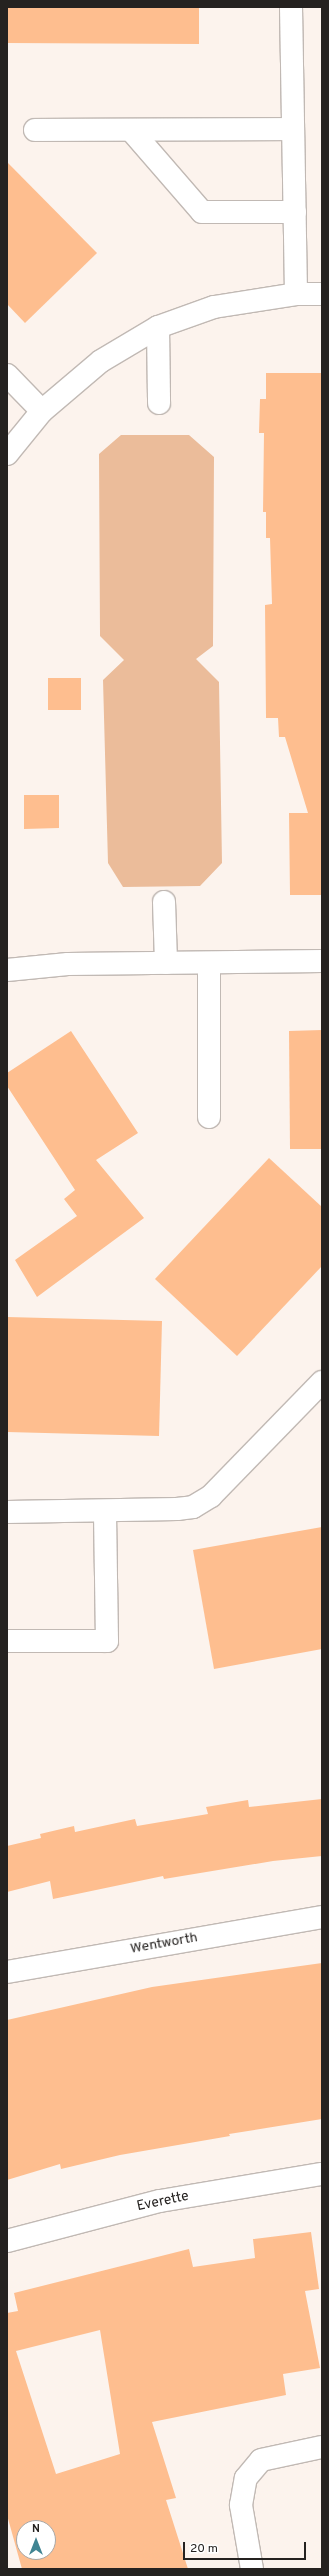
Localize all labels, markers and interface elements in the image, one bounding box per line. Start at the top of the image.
street label: Wentworth [129,1930,199,1958]
street label: Everette [135,2188,191,2216]
north arrow [16,2520,56,2560]
text: N [32,2522,40,2536]
scale bar [185,2534,308,2560]
text: 20 m [190,2541,218,2557]

